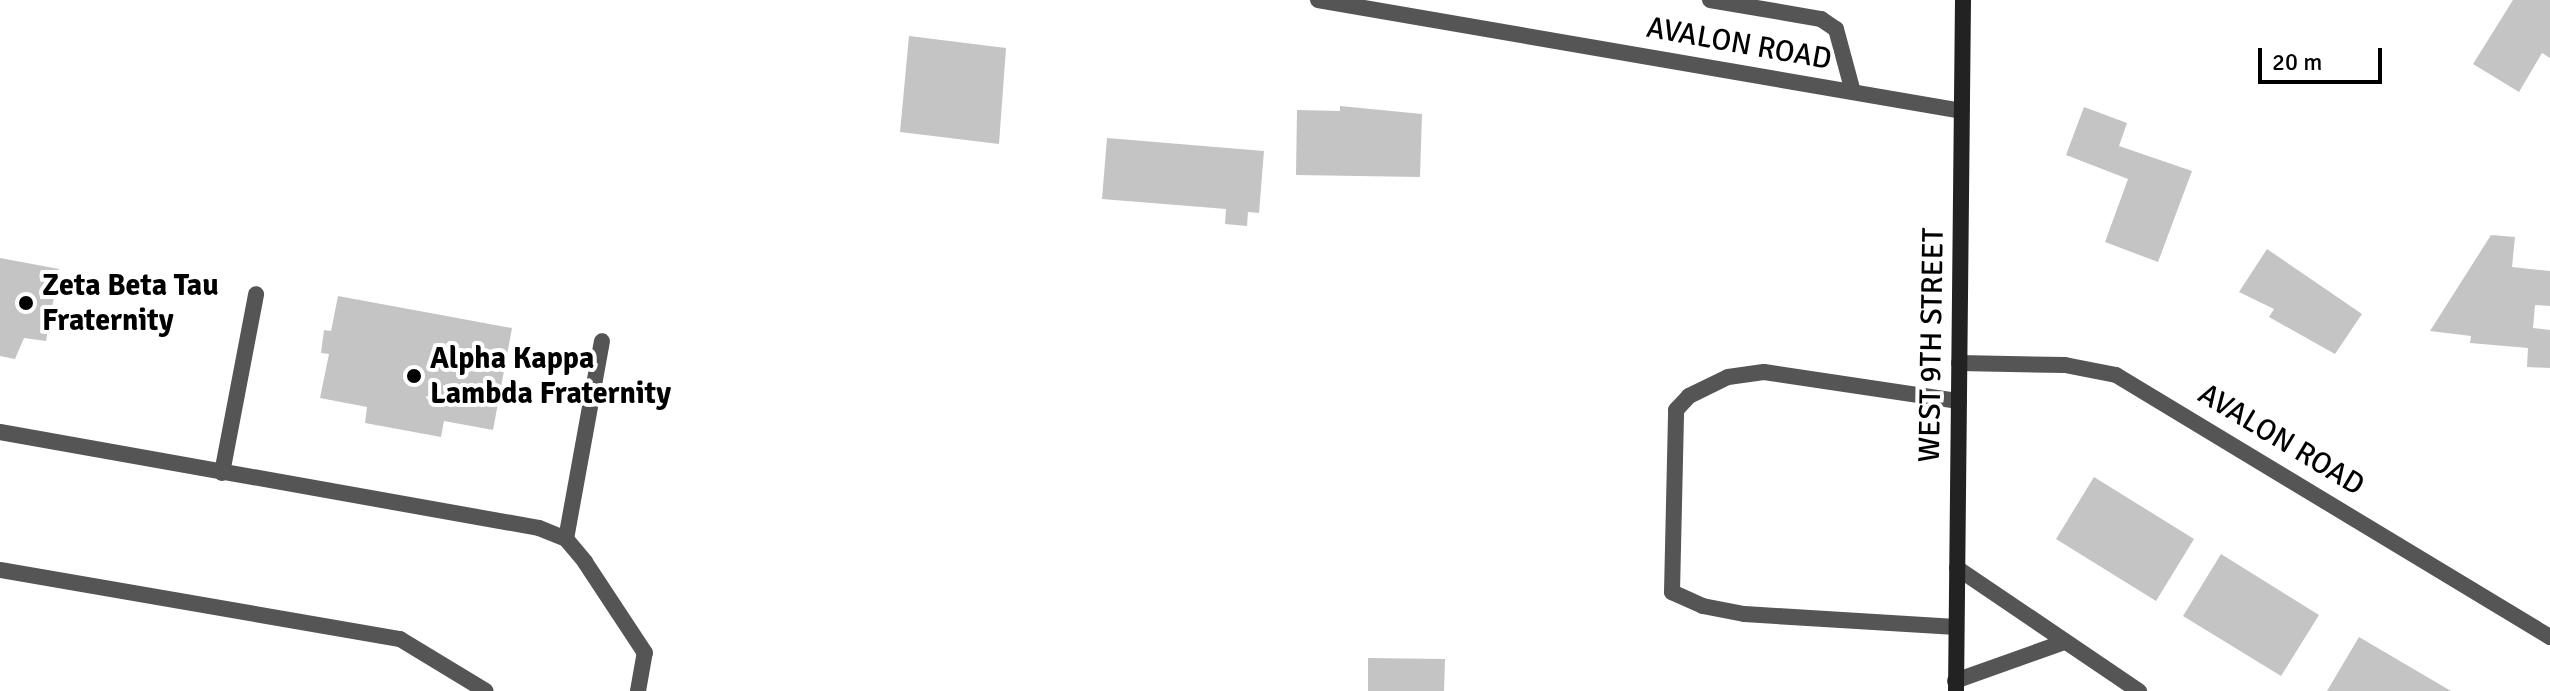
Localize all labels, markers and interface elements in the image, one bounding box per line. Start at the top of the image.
street label: AVALON ROAD [1644,10,1834,78]
scale bar [2262,32,2386,82]
text: 20 m [2272,47,2322,77]
street label: WEST 9TH STREET [1912,227,1952,463]
place label: Zeta Beta Tau Fraternity [42,268,219,338]
marker: Zeta Beta Tau Fraternity [17,294,35,312]
place label: Alpha Kappa Lambda Fraternity [430,341,671,412]
marker: Alpha Kappa Lambda Fraternity [405,367,423,385]
street label: AVALON ROAD [2192,376,2370,504]

